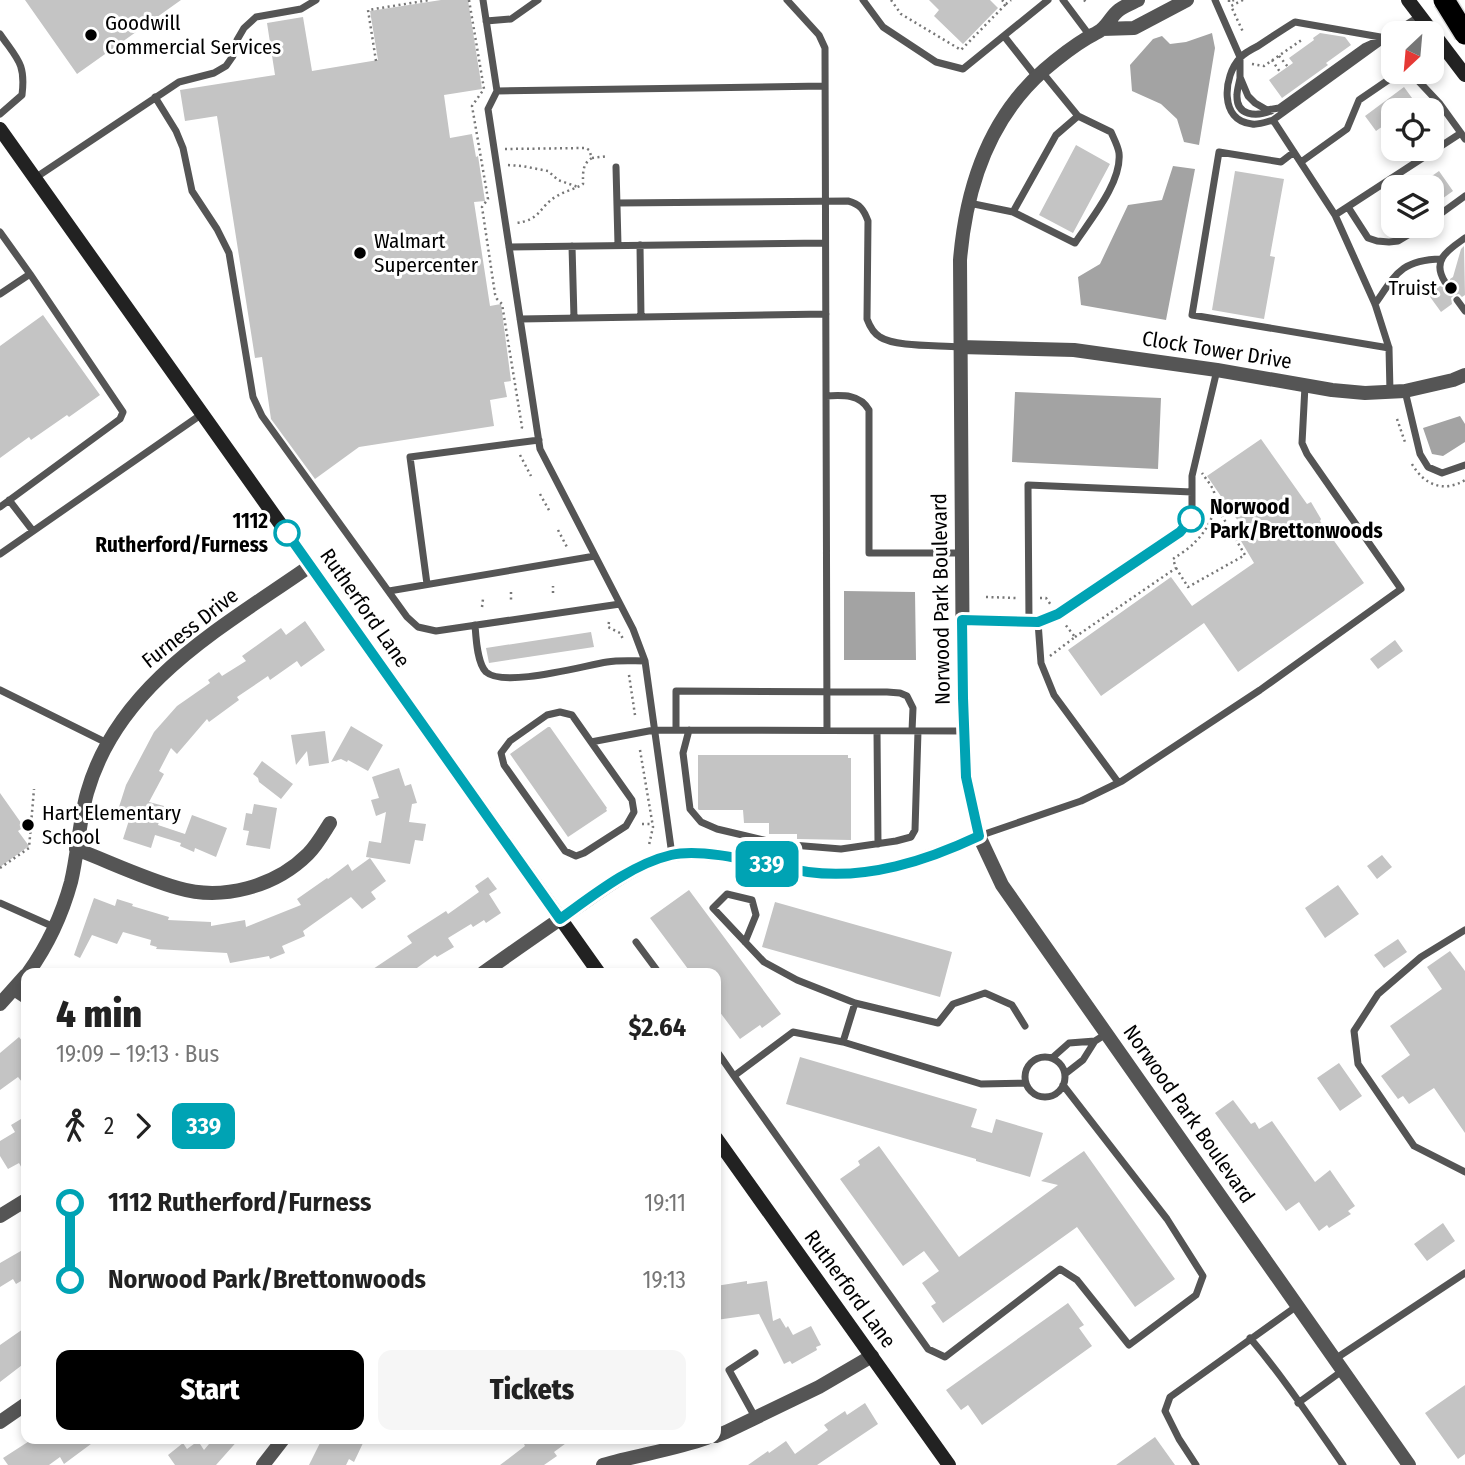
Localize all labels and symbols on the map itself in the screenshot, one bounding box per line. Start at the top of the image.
place label: Goodwill Commercial Services [105,10,281,60]
north arrow [1381,21,1444,84]
marker: Goodwill Commercial Services [83,27,99,43]
place label: Walmart Supercenter [374,228,479,278]
marker: Walmart Supercenter [352,245,368,261]
place label: Truist [1388,275,1437,301]
marker: Truist [1443,280,1459,296]
street label: Clock Tower Drive [1140,325,1294,375]
street label: Norwood Park Boulevard [926,493,956,705]
place label: Norwood Park/Brettonwoods [1210,494,1383,544]
marker: Norwood Park/Brettonwoods [1178,506,1204,532]
place label: 1112 Rutherford/Furness [95,508,268,558]
marker: 1112 Rutherford/Furness [274,520,300,546]
street label: Rutherford Lane [314,544,416,672]
street label: Furness Drive [137,582,243,674]
place label: Hart Elementary School [42,800,182,850]
marker: Hart Elementary School [20,817,36,833]
line badge: 339 [727,841,807,887]
street label: Norwood Park Boulevard [1118,1020,1260,1208]
street label: Rutherford Lane [799,1225,901,1353]

